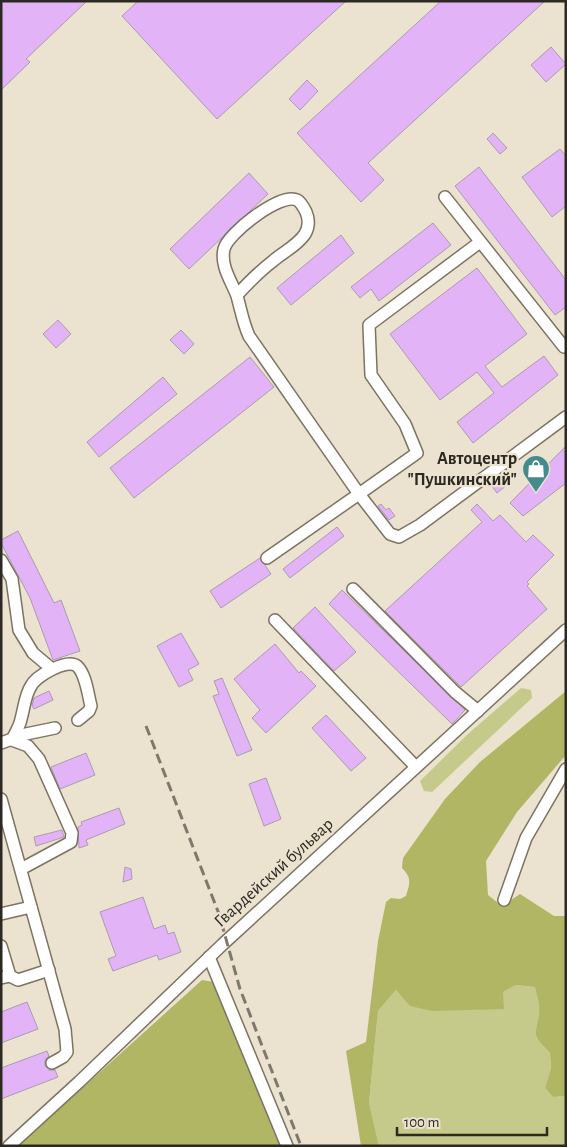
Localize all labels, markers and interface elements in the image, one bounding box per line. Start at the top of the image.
place label: Автоцентр "Пушкинский" [408,450,517,489]
shop icon: Автоцентр "Пушкинский" [521,454,551,493]
street label: Гвардейский бульвар [210,814,337,931]
scale bar [397,1104,547,1136]
text: 100 m [404,1115,439,1130]

